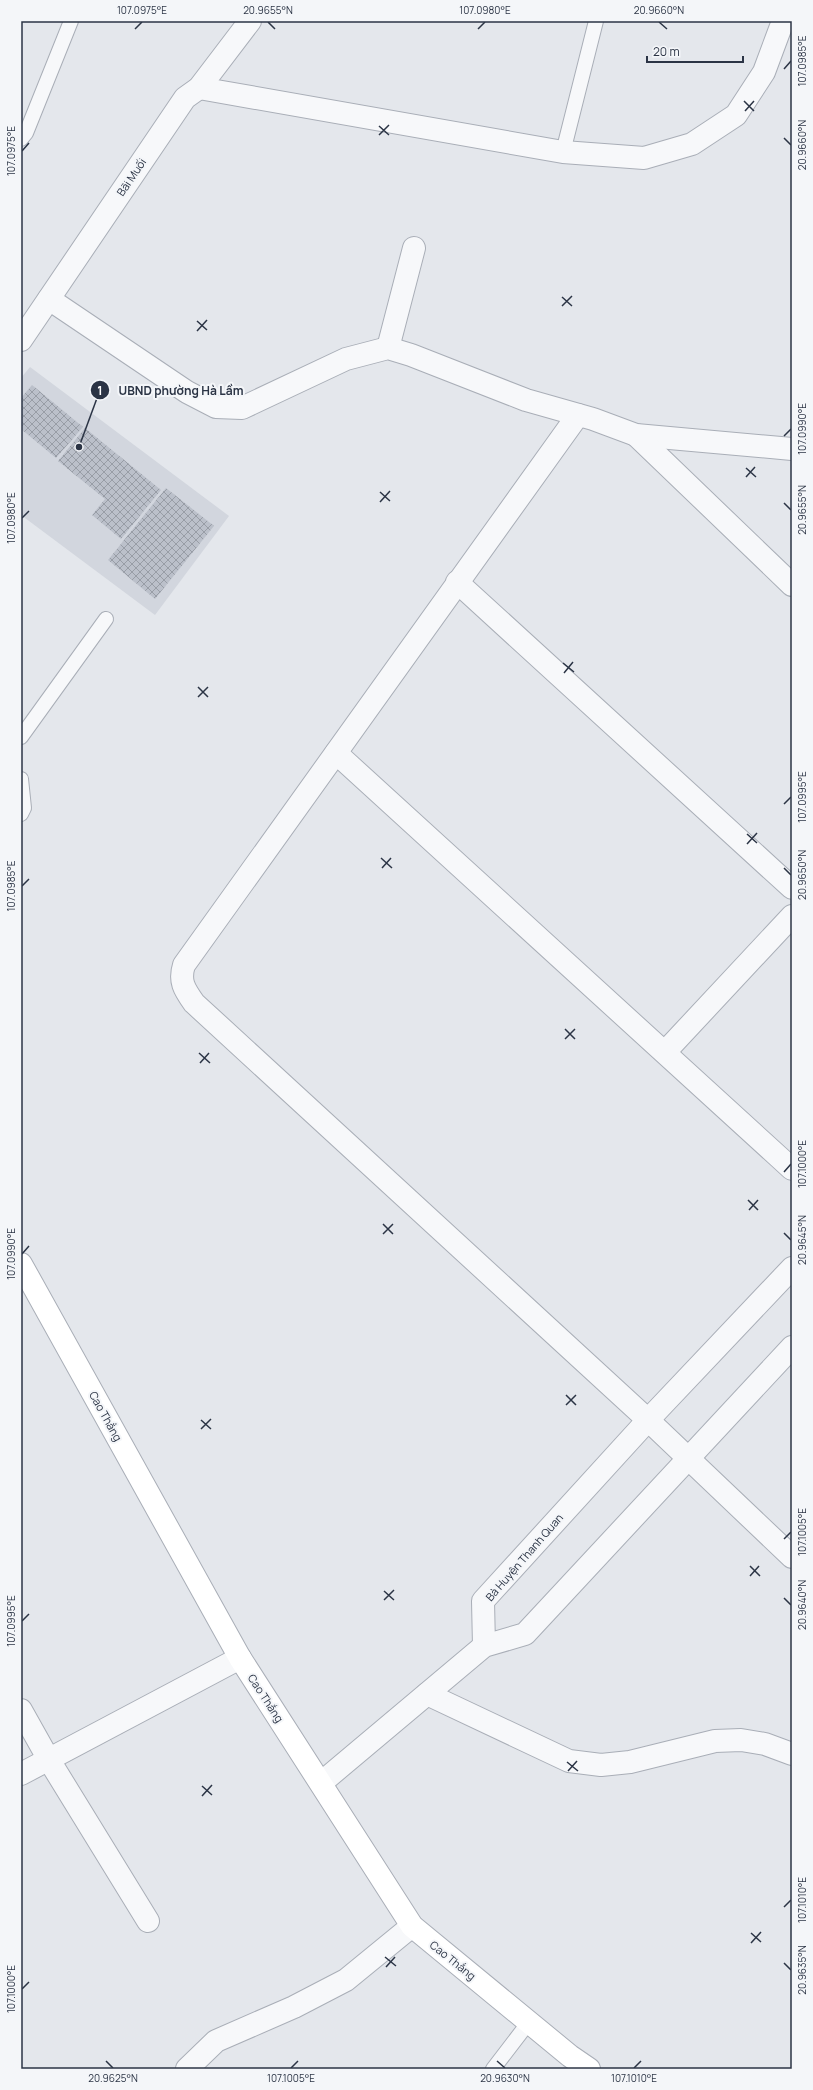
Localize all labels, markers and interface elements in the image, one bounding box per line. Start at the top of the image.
text: 107.0975°E [117,3,167,17]
text: 20.9655°N [243,3,293,17]
text: 107.0980°E [459,3,511,17]
text: 20.9660°N [634,3,684,17]
text: 107.0985°E [795,35,809,86]
scale bar [647,38,743,64]
text: 20 m [653,43,680,60]
text: 20.9660°N [795,120,809,170]
text: 107.0975°E [4,126,18,176]
street label: Bãi Muối [113,155,149,199]
callout: UBND phường Hà Lầm [90,378,251,402]
text: 1 [97,382,103,399]
text: UBND phường Hà Lầm [119,382,244,399]
text: 107.0990°E [795,403,809,455]
text: 20.9655°N [795,485,809,535]
text: 107.0980°E [4,492,18,544]
text: 107.0995°E [795,771,809,823]
text: 20.9650°N [795,850,809,900]
text: 107.0985°E [4,860,18,911]
text: 107.1000°E [795,1140,809,1188]
text: 20.9645°N [795,1215,809,1265]
text: 107.0990°E [4,1228,18,1280]
street label: Cao Thắng [86,1388,126,1444]
text: 107.1005°E [795,1508,809,1556]
street label: Bà Huyện Thanh Quan [482,1510,566,1604]
text: 20.9640°N [795,1580,809,1630]
text: 107.0995°E [4,1595,18,1647]
street label: Cao Thắng [245,1671,287,1725]
text: 107.1010°E [795,1877,809,1923]
street label: Cao Thắng [427,1937,479,1983]
text: 20.9635°N [795,1945,809,1995]
text: 107.1000°E [4,1965,18,2013]
text: 20.9625°N [88,2071,138,2085]
text: 107.1005°E [267,2071,315,2085]
text: 20.9630°N [480,2071,530,2085]
text: 107.1010°E [611,2071,657,2085]

